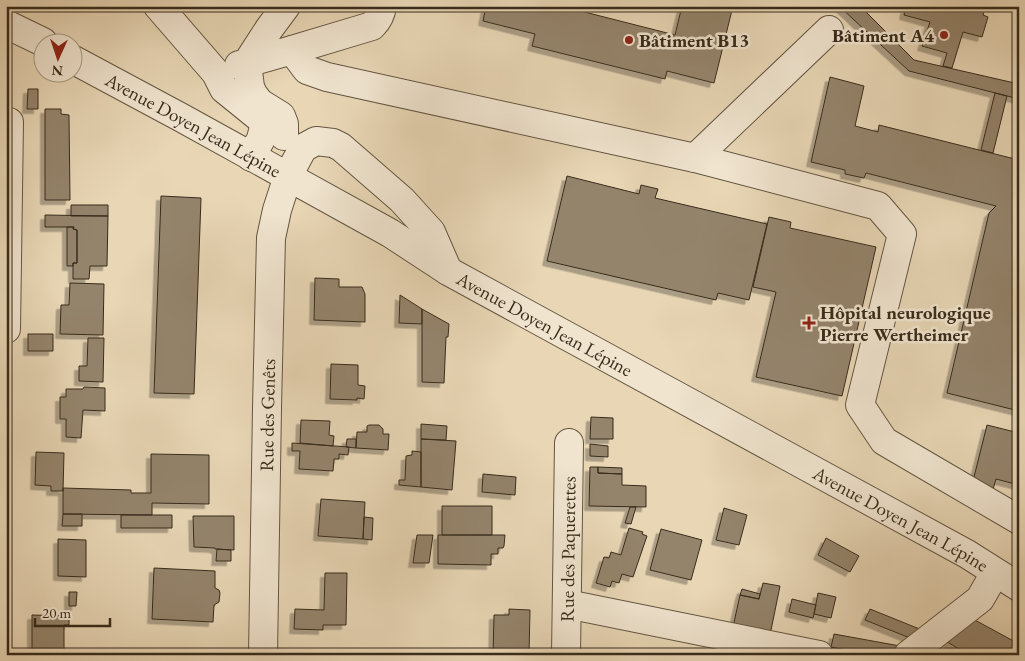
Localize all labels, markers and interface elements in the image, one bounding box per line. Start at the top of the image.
place label: Bâtiment A4 [832,23,935,48]
place label: Bâtiment B13 [639,28,749,53]
marker: Bâtiment A4 [938,29,950,41]
north arrow [32,32,82,82]
marker: Bâtiment B13 [623,34,635,46]
text: N [51,62,63,80]
street label: Avenue Doyen Jean Lépine [100,66,286,183]
street label: Avenue Doyen Jean Lépine [452,265,637,382]
place label: Hôpital neurologique Pierre Wertheimer [820,300,991,347]
marker: Hôpital neurologique Pierre Wertheimer [802,316,816,330]
street label: Rue des Genêts [253,358,281,472]
street label: Avenue Doyen Jean Lépine [808,460,993,577]
street label: Rue des Paquerettes [554,476,581,622]
scale bar [35,596,110,628]
text: 20 m [42,603,71,622]

